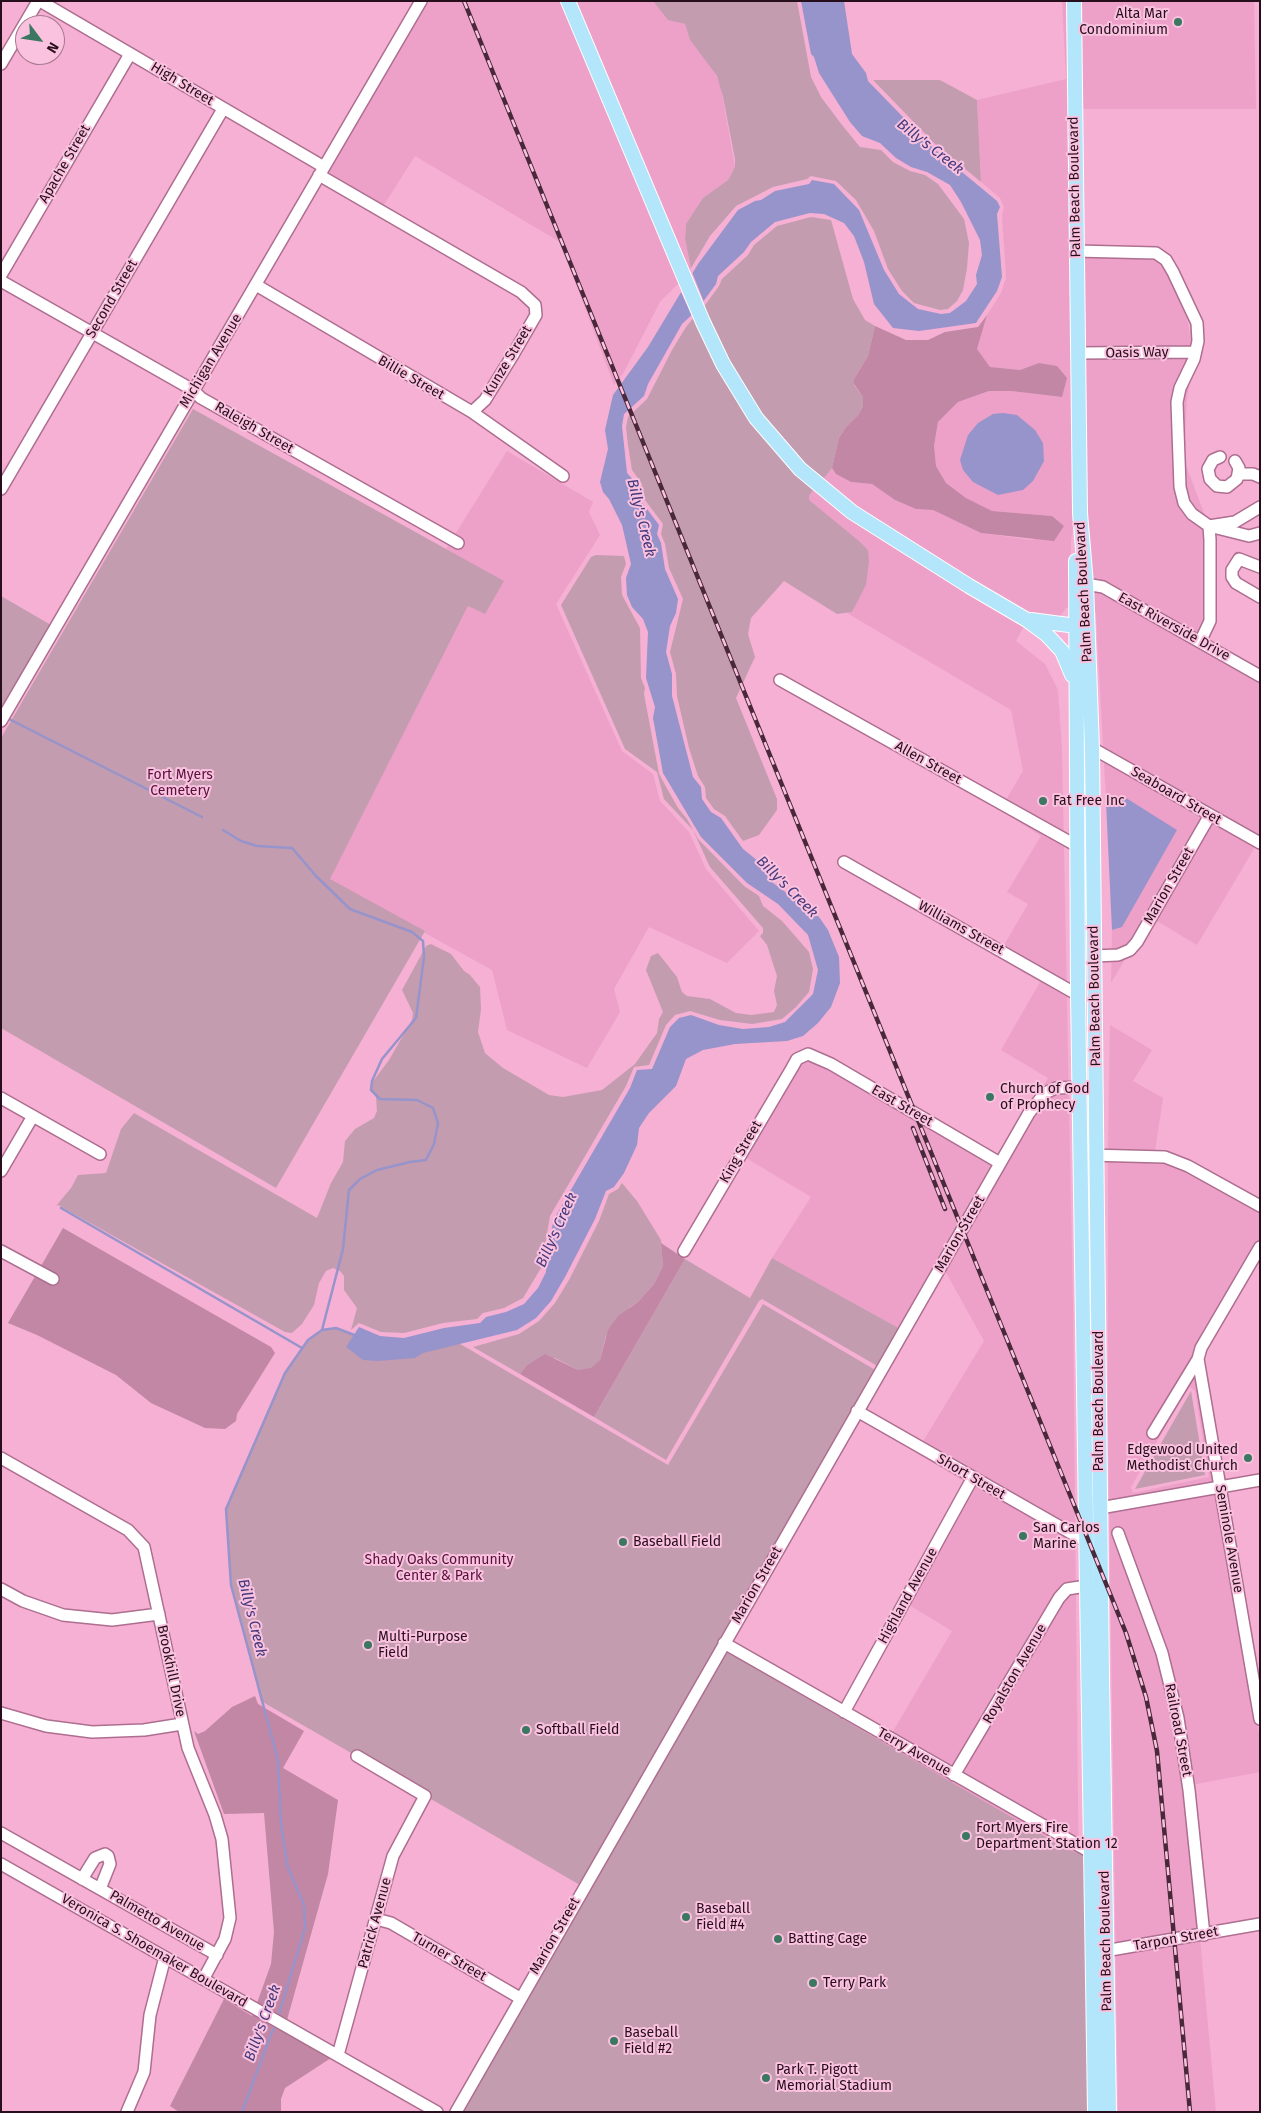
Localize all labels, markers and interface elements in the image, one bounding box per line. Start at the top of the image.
place label: Alta Mar Condominium [1079,6,1168,38]
north arrow [15,15,65,65]
marker: Alta Mar Condominium [1172,16,1184,28]
text: N [43,39,62,56]
street label: High Street [147,59,217,109]
water label: Billy's Creek [893,115,967,179]
street label: Palm Beach Boulevard [1065,116,1085,258]
street label: Apache Street [36,122,94,206]
street label: Second Street [83,257,141,341]
street label: Michigan Avenue [176,311,246,411]
street label: Kunze Street [480,322,536,400]
street label: Oasis Way [1105,344,1169,362]
street label: Billie Street [375,352,447,404]
street label: Raleigh Street [211,399,297,457]
water label: Billy's Creek [623,477,659,559]
street label: Palm Beach Boulevard [1072,521,1096,663]
street label: East Riverside Drive [1115,589,1233,665]
street label: Allen Street [892,738,964,788]
street label: Seaboard Street [1128,763,1224,829]
park label: Fort Myers Cemetery [147,767,213,800]
place label: Fat Free Inc [1053,793,1125,809]
marker: Fat Free Inc [1037,795,1049,807]
street label: Marion Street [1140,845,1198,927]
water label: Billy's Creek [752,852,822,922]
street label: Williams Street [915,898,1007,958]
street label: Palm Beach Boulevard [1085,925,1105,1067]
place label: Church of God of Prophecy [1000,1081,1090,1114]
street label: East Street [868,1082,936,1130]
marker: Church of God of Prophecy [984,1091,996,1103]
street label: King Street [716,1118,766,1186]
water label: Billy's Creek [533,1190,581,1270]
street label: Marion Street [931,1193,989,1275]
street label: Palm Beach Boulevard [1091,1331,1107,1471]
place label: Edgewood United Methodist Church [1126,1442,1238,1474]
street label: Short Street [934,1451,1008,1503]
marker: Edgewood United Methodist Church [1242,1452,1254,1464]
street label: Seminole Avenue [1211,1484,1247,1594]
place label: San Carlos Marine [1033,1520,1100,1552]
marker: San Carlos Marine [1017,1530,1029,1542]
place label: Baseball Field [633,1534,721,1550]
marker: Baseball Field [617,1536,629,1548]
street label: Marion Street [728,1544,786,1626]
street label: Highland Avenue [875,1545,941,1647]
park label: Shady Oaks Community Center & Park [365,1552,513,1584]
water label: Billy's Creek [234,1577,270,1659]
street label: Royalston Avenue [980,1621,1050,1727]
street label: Brookhill Drive [153,1623,189,1719]
place label: Multi-Purpose Field [378,1629,468,1661]
marker: Multi-Purpose Field [362,1639,374,1651]
street label: Railroad Street [1161,1682,1195,1778]
place label: Softball Field [536,1722,619,1738]
marker: Softball Field [520,1724,532,1736]
street label: Terry Avenue [874,1724,954,1780]
place label: Fort Myers Fire Department Station 12 [976,1820,1118,1852]
marker: Fort Myers Fire Department Station 12 [960,1830,972,1842]
street label: Palm Beach Boulevard [1096,1870,1116,2012]
street label: Patrick Avenue [355,1876,395,1970]
street label: Palmetto Avenue [107,1887,207,1955]
street label: Veronica S. Shoemaker Boulevard [58,1891,250,2011]
street label: Marion Street [526,1895,584,1977]
place label: Baseball Field #4 [696,1901,750,1934]
marker: Baseball Field #4 [680,1911,692,1923]
street label: Tarpon Street [1132,1923,1220,1955]
street label: Turner Street [409,1929,489,1985]
place label: Batting Cage [788,1931,867,1947]
marker: Batting Cage [772,1933,784,1945]
place label: Terry Park [823,1975,886,1991]
marker: Terry Park [807,1977,819,1989]
water label: Billy's Creek [241,1982,285,2064]
place label: Baseball Field #2 [624,2025,678,2058]
marker: Baseball Field #2 [608,2035,620,2047]
place label: Park T. Pigott Memorial Stadium [776,2062,892,2094]
marker: Park T. Pigott Memorial Stadium [760,2072,772,2084]

